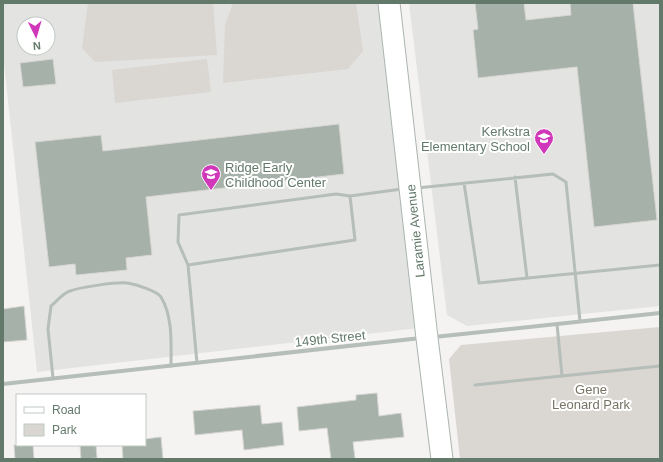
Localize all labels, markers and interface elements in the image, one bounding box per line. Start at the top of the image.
north arrow [16,16,56,56]
text: N [32,40,41,52]
place label: Kerkstra Elementary School [421,124,531,154]
school or university icon: Kerkstra Elementary School [533,127,555,155]
place label: Ridge Early Childhood Center [225,160,327,190]
school or university icon: Ridge Early Childhood Center [200,163,222,191]
street label: Laramie Avenue [403,184,428,278]
street label: 149th Street [294,327,366,350]
park label: Gene Leonard Park [552,382,631,412]
legend [16,394,146,446]
text: Road [52,403,81,417]
text: Park [52,423,78,437]

